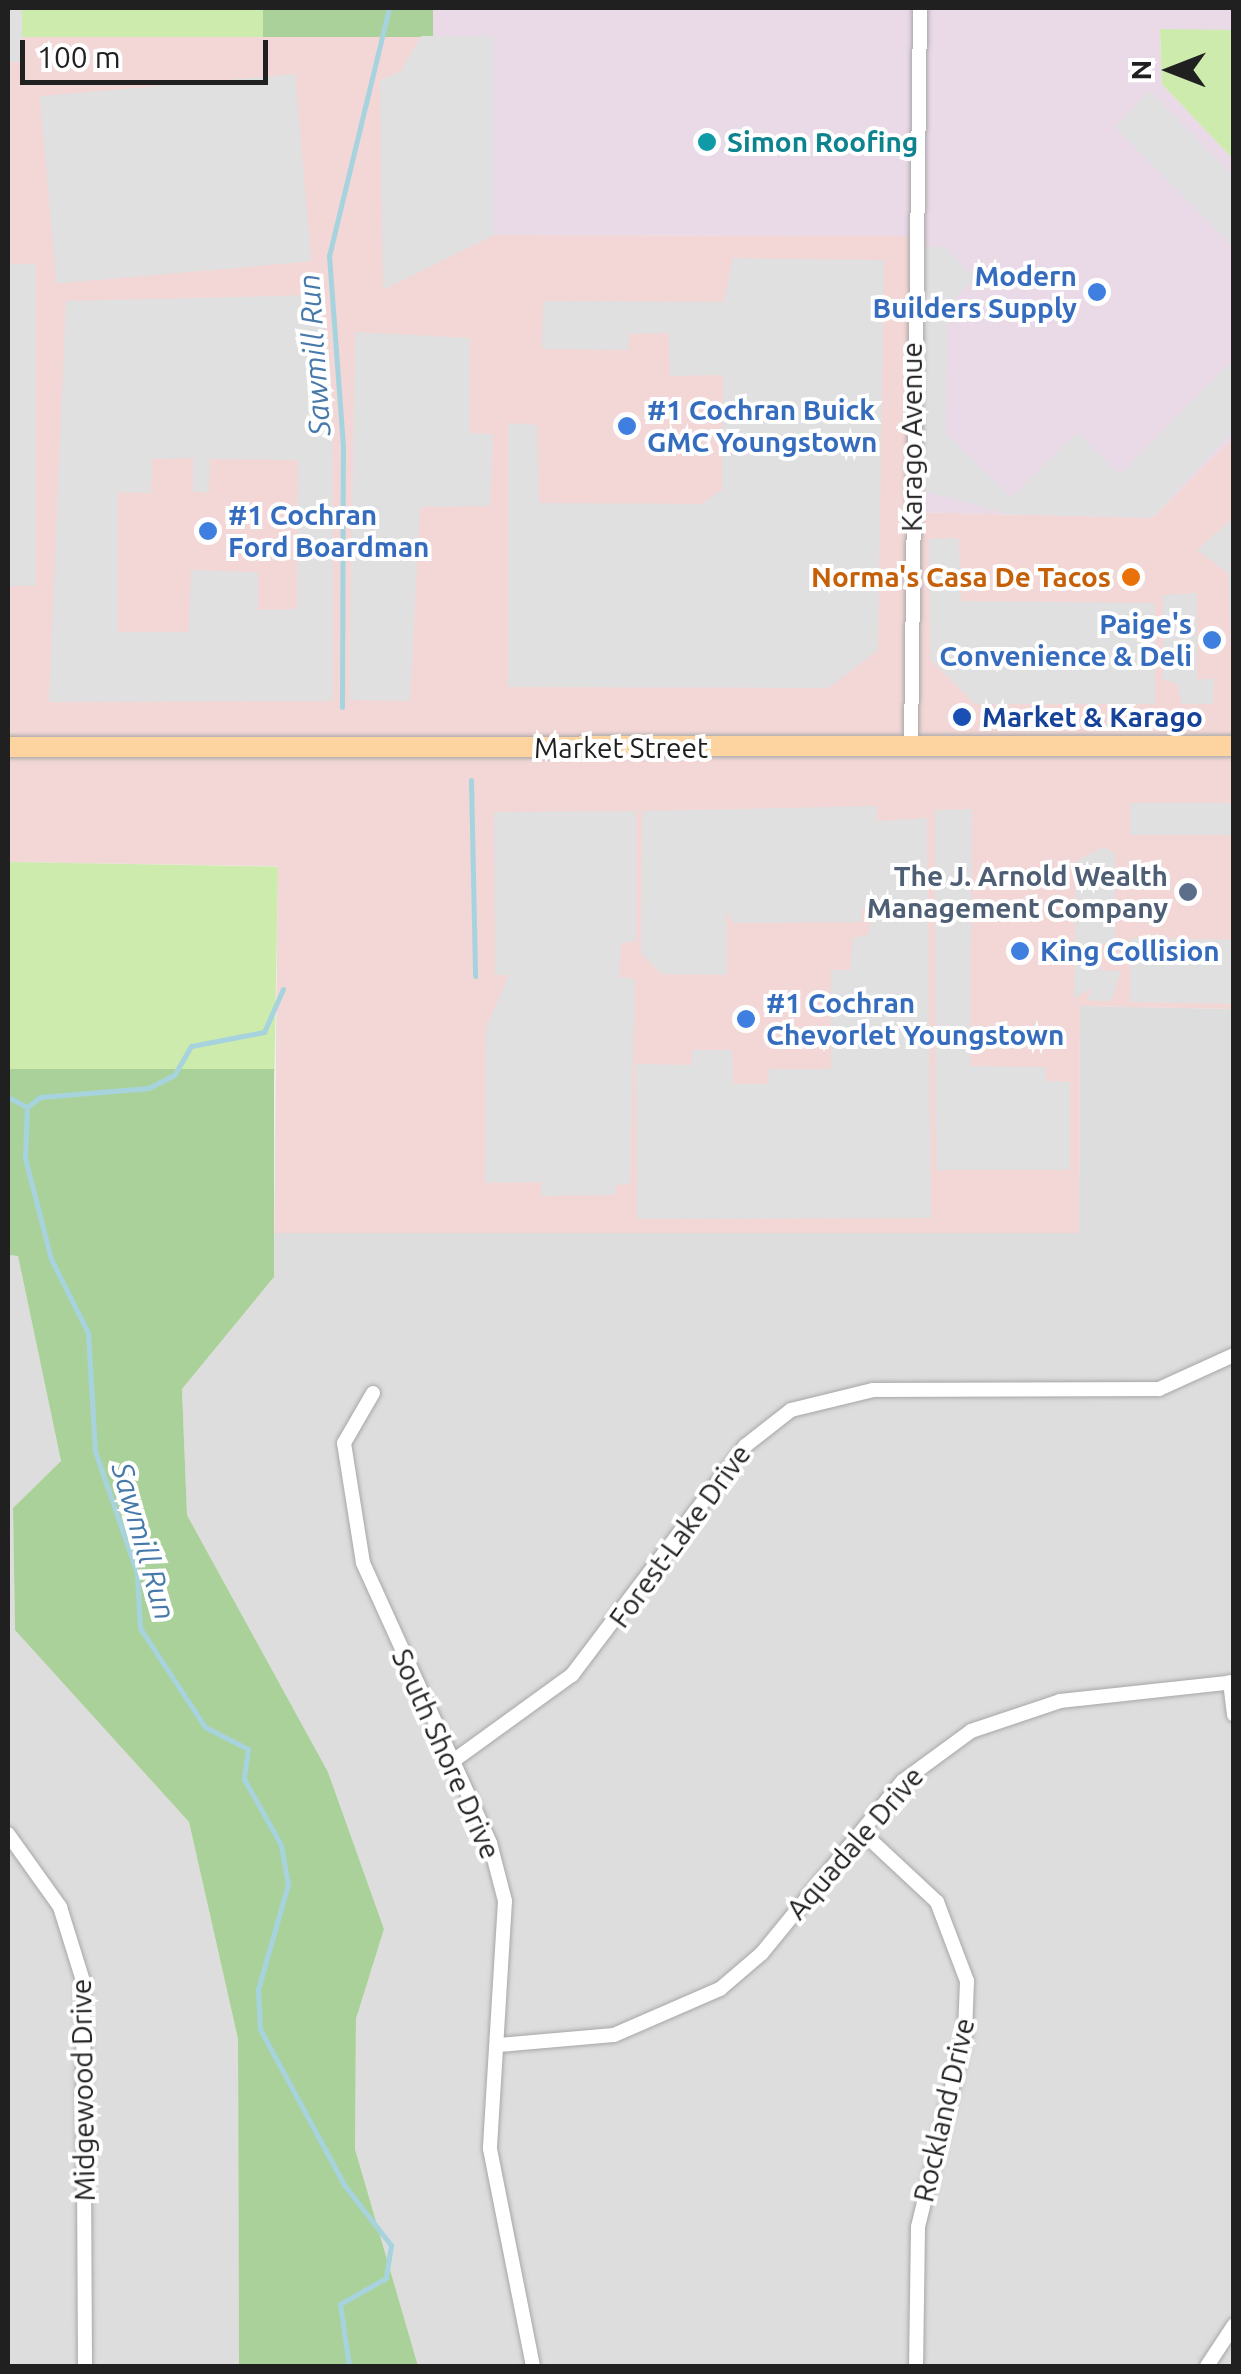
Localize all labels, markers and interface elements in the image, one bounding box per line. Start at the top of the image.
scale bar [25,20,272,82]
north arrow [1121,20,1221,120]
text: 100 m [37,40,121,74]
text: N [1125,60,1156,80]
place label: Simon Roofing [727,125,918,159]
marker: Simon Roofing [696,131,718,153]
place label: Modern Builders Supply [873,259,1077,325]
water label: Sawmill Run [290,273,338,437]
marker: Modern Builders Supply [1086,281,1108,303]
street label: Karago Avenue [895,342,929,532]
place label: #1 Cochran Buick GMC Youngstown [647,393,877,459]
marker: #1 Cochran Buick GMC Youngstown [616,415,638,437]
place label: #1 Cochran Ford Boardman [228,498,429,564]
marker: #1 Cochran Ford Boardman [197,520,219,542]
place label: Norma's Casa De Tacos [811,560,1111,594]
marker: Norma's Casa De Tacos [1120,566,1142,588]
place label: Paige's Convenience & Deli [939,607,1192,673]
marker: Paige's Convenience & Deli [1201,629,1223,651]
place label: Market & Karago [982,700,1203,734]
marker: Market & Karago [951,706,973,728]
street label: Market Street [534,731,708,765]
place label: The J. Arnold Wealth Management Company [867,859,1168,925]
marker: The J. Arnold Wealth Management Company [1177,881,1199,903]
place label: King Collision [1040,934,1220,968]
marker: King Collision [1009,940,1031,962]
place label: #1 Cochran Chevorlet Youngstown [766,986,1064,1052]
marker: #1 Cochran Chevorlet Youngstown [735,1008,757,1030]
street label: Forest-Lake Drive [602,1438,758,1634]
water label: Sawmill Run [104,1458,184,1624]
street label: South Shore Drive [385,1644,507,1864]
street label: Aquadale Drive [780,1760,930,1926]
street label: Midgewood Drive [64,1978,102,2202]
street label: Rockland Drive [907,2015,981,2205]

